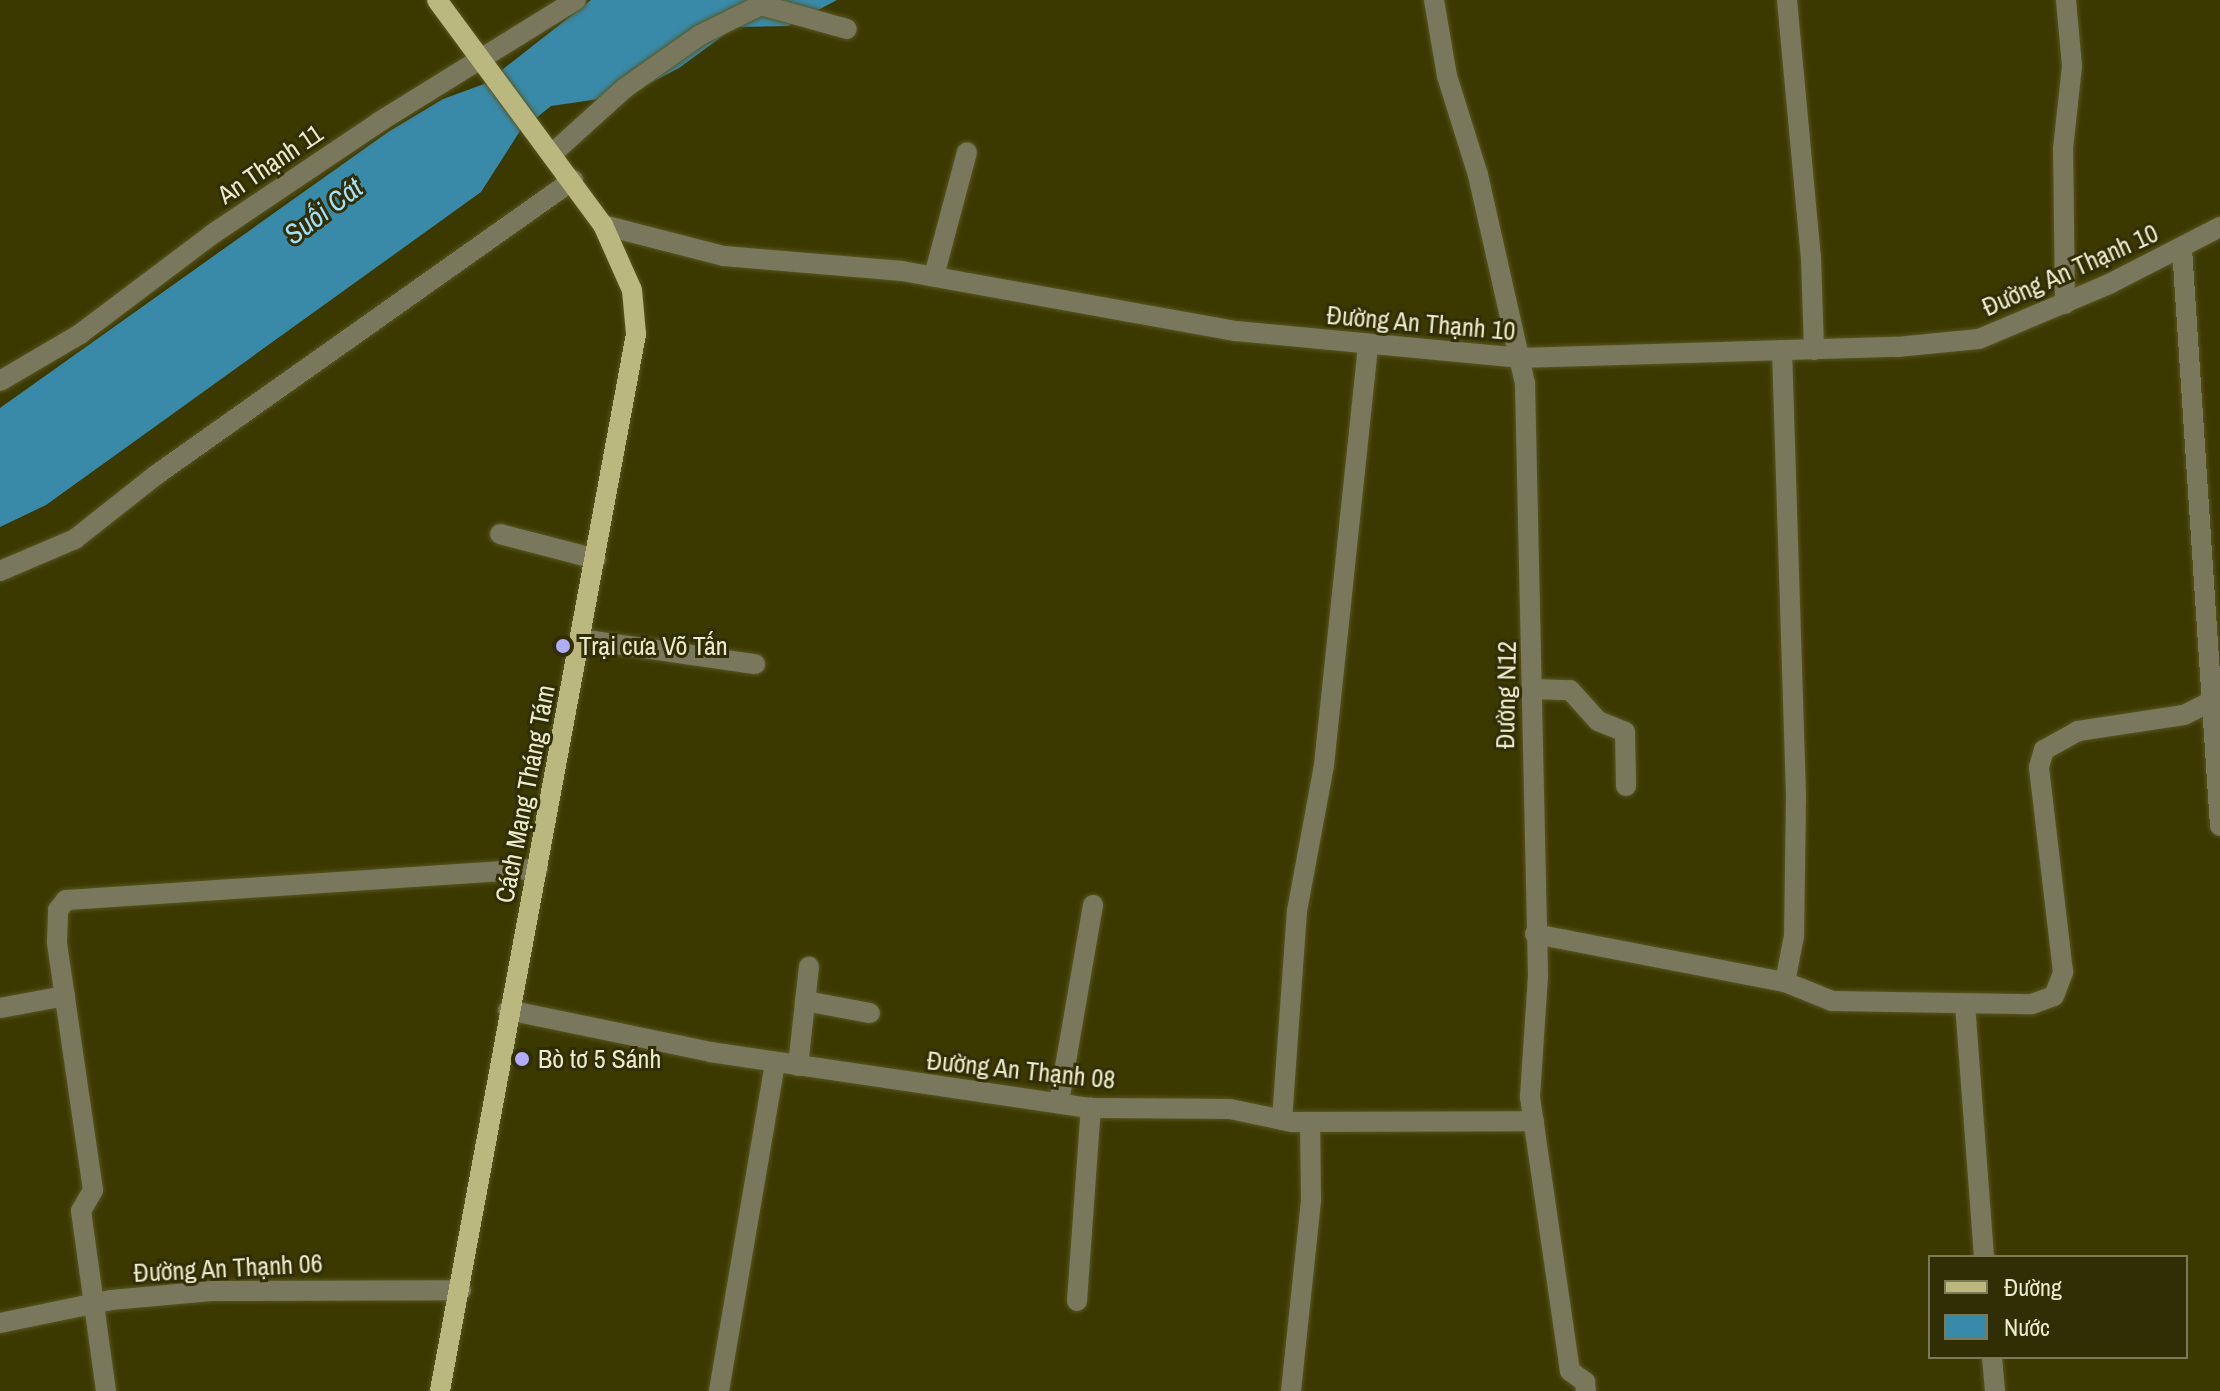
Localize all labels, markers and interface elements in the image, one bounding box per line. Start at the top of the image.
street label: An Thạnh 11 [211,117,329,211]
water label: Suối Cát [277,171,369,251]
street label: Đường An Thạnh 10 [1976,217,2164,323]
street label: Đường An Thạnh 10 [1325,299,1517,347]
place label: Trại cưa Võ Tấn [579,630,728,662]
marker: Trại cưa Võ Tấn [554,637,572,655]
street label: Đường N12 [1489,641,1523,749]
street label: Cách Mạng Tháng Tám [489,682,561,906]
place label: Bò tơ 5 Sánh [538,1043,661,1075]
street label: Đường An Thạnh 08 [924,1045,1118,1095]
marker: Bò tơ 5 Sánh [513,1050,531,1068]
street label: Đường An Thạnh 06 [132,1247,324,1289]
legend [1928,1255,2188,1359]
text: Đường [2004,1271,2062,1303]
text: Nước [2004,1311,2050,1343]

